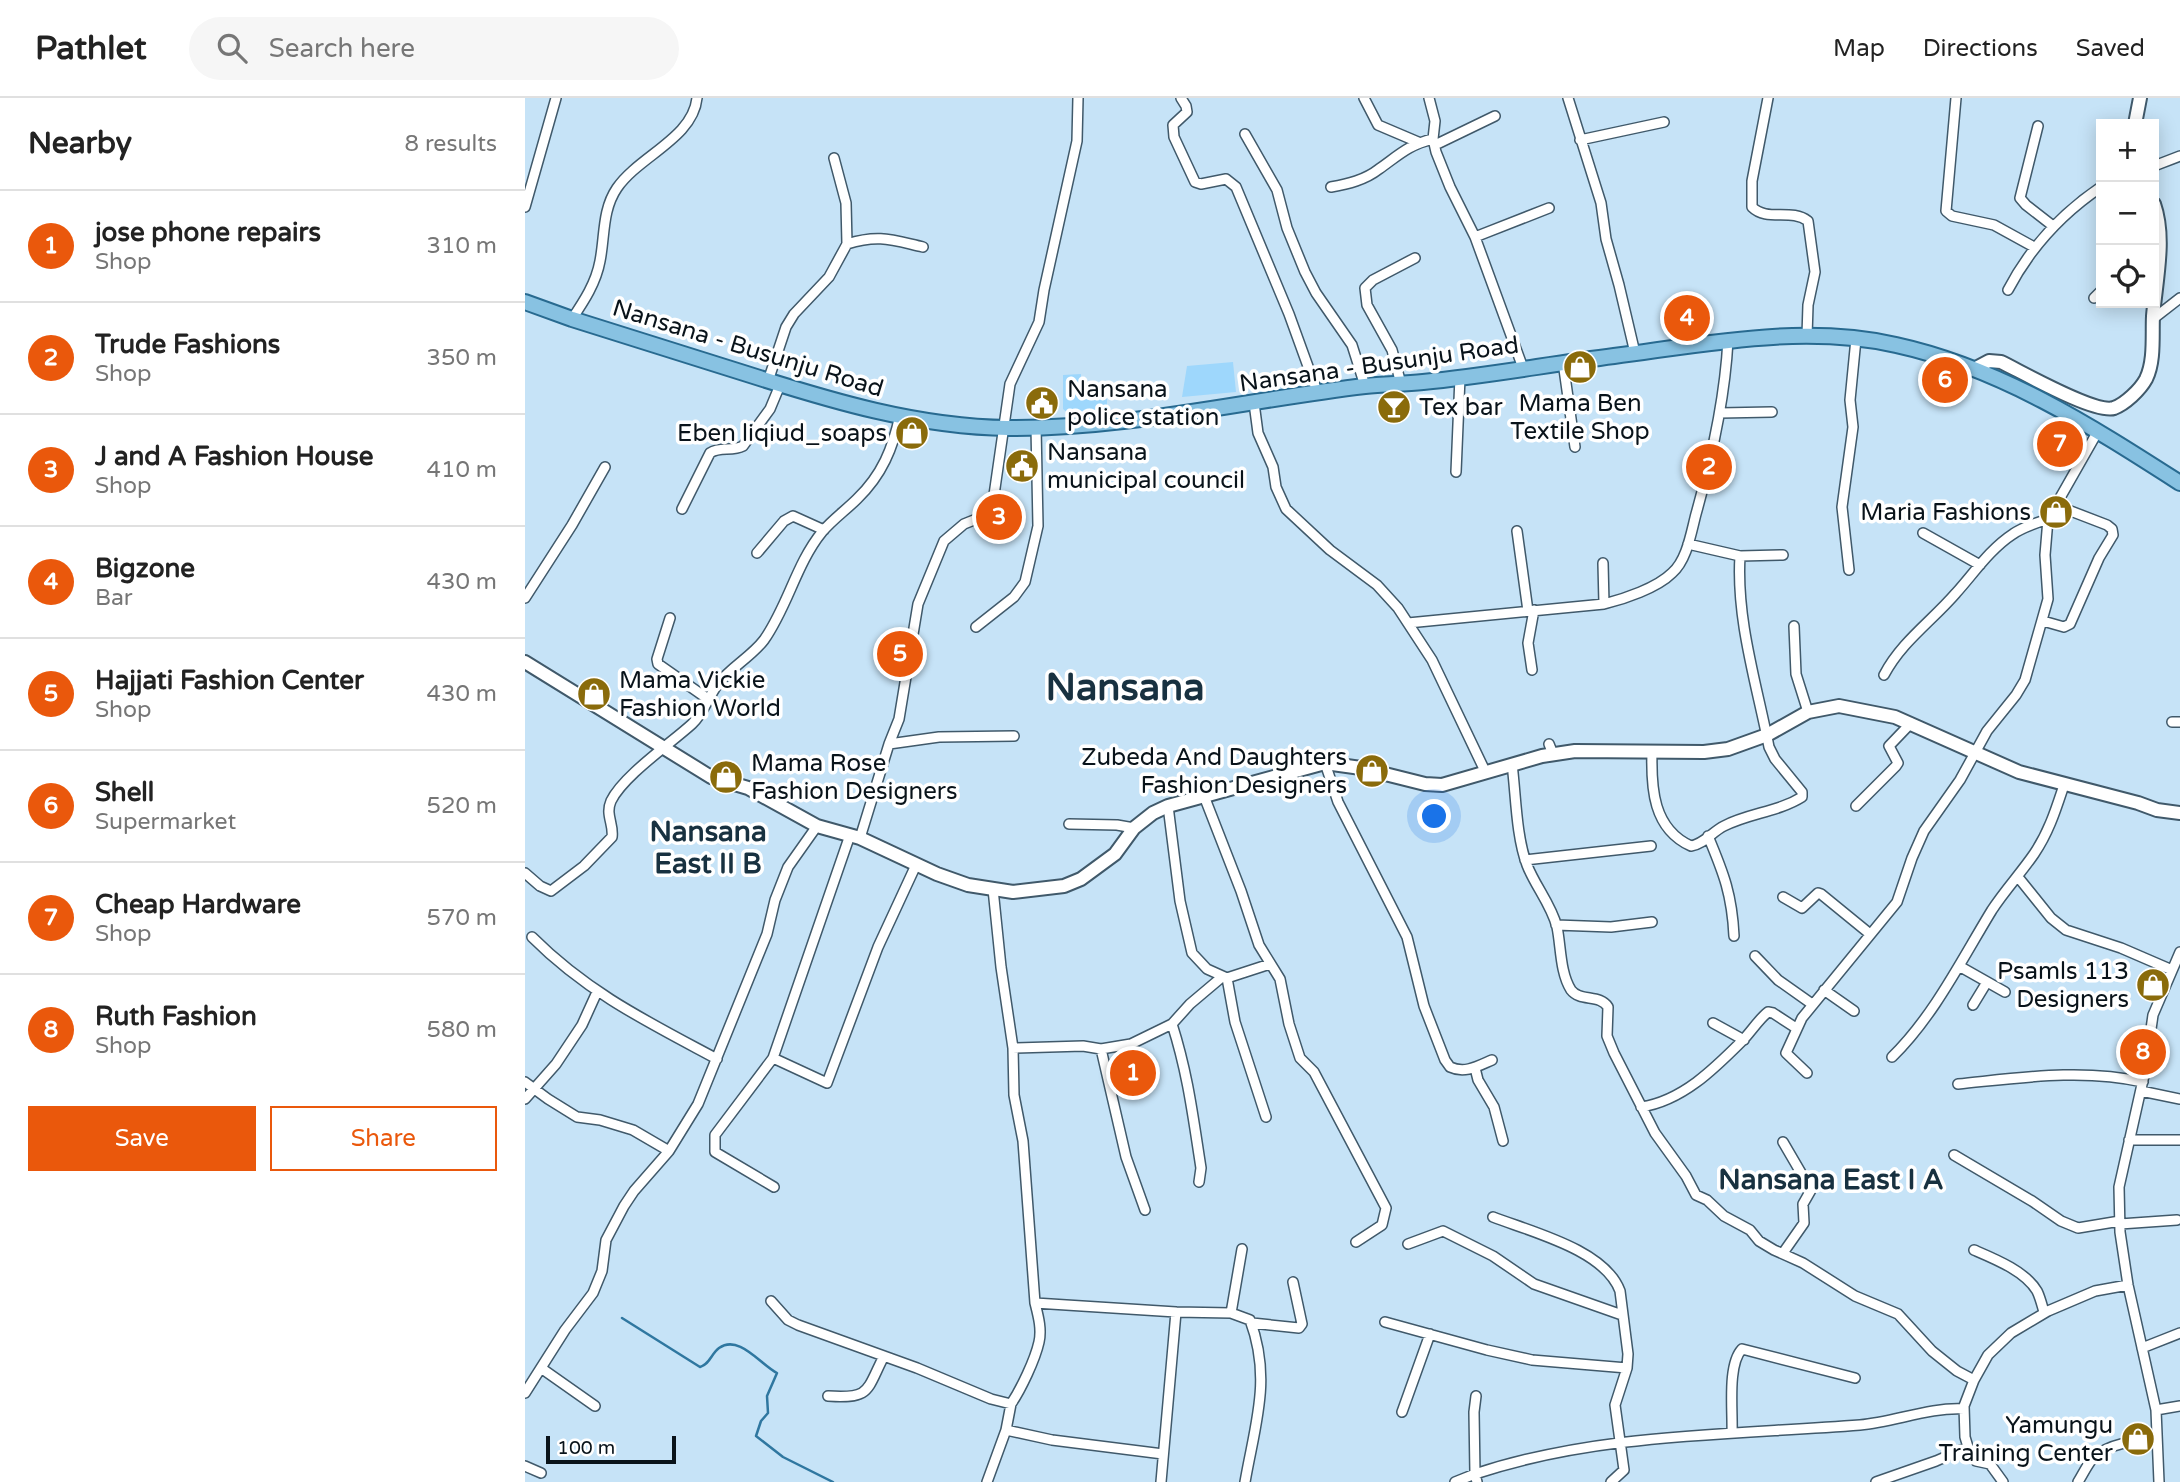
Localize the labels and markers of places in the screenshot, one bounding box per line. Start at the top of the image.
pin: 4 [1664,292,1710,344]
shop icon: Mama Ben Textile Shop [1561,348,1599,386]
pin: 6 [1922,354,1968,406]
place label: Nansana police station [1067,375,1219,432]
public building icon: Nansana police station [1023,384,1061,422]
bar icon: Tex bar [1375,388,1413,426]
place label: Mama Ben Textile Shop [1510,389,1650,446]
place label: Tex bar [1419,393,1503,422]
shop icon: Eben liqiud_soaps [893,414,931,452]
pin: 7 [2037,418,2083,470]
place label: Eben liqiud_soaps [677,419,887,448]
place label: Nansana municipal council [1047,438,1245,495]
pin: 2 [1686,441,1732,493]
public building icon: Nansana municipal council [1003,447,1041,485]
pin: 3 [976,491,1022,543]
shop icon: Maria Fashions [2037,493,2075,531]
place label: Maria Fashions [1860,498,2031,527]
pin: 5 [877,628,923,680]
place label: Mama Vickie Fashion World [619,666,781,723]
shop icon: Mama Vickie Fashion World [575,675,613,713]
place label: Zubeda And Daughters Fashion Designers [1081,743,1347,800]
place label: Mama Rose Fashion Designers [751,749,958,806]
shop icon: Zubeda And Daughters Fashion Designers [1353,752,1391,790]
shop icon: Mama Rose Fashion Designers [707,758,745,796]
place label: Psamls 113 Designers [1997,957,2129,1014]
shop icon: Psamls 113 Designers [2134,966,2172,1004]
pin: 8 [2120,1026,2166,1078]
pin: 1 [1110,1047,1156,1099]
place label: Yamungu Training Center [1939,1411,2114,1468]
shop icon: Yamungu Training Center [2119,1420,2157,1458]

